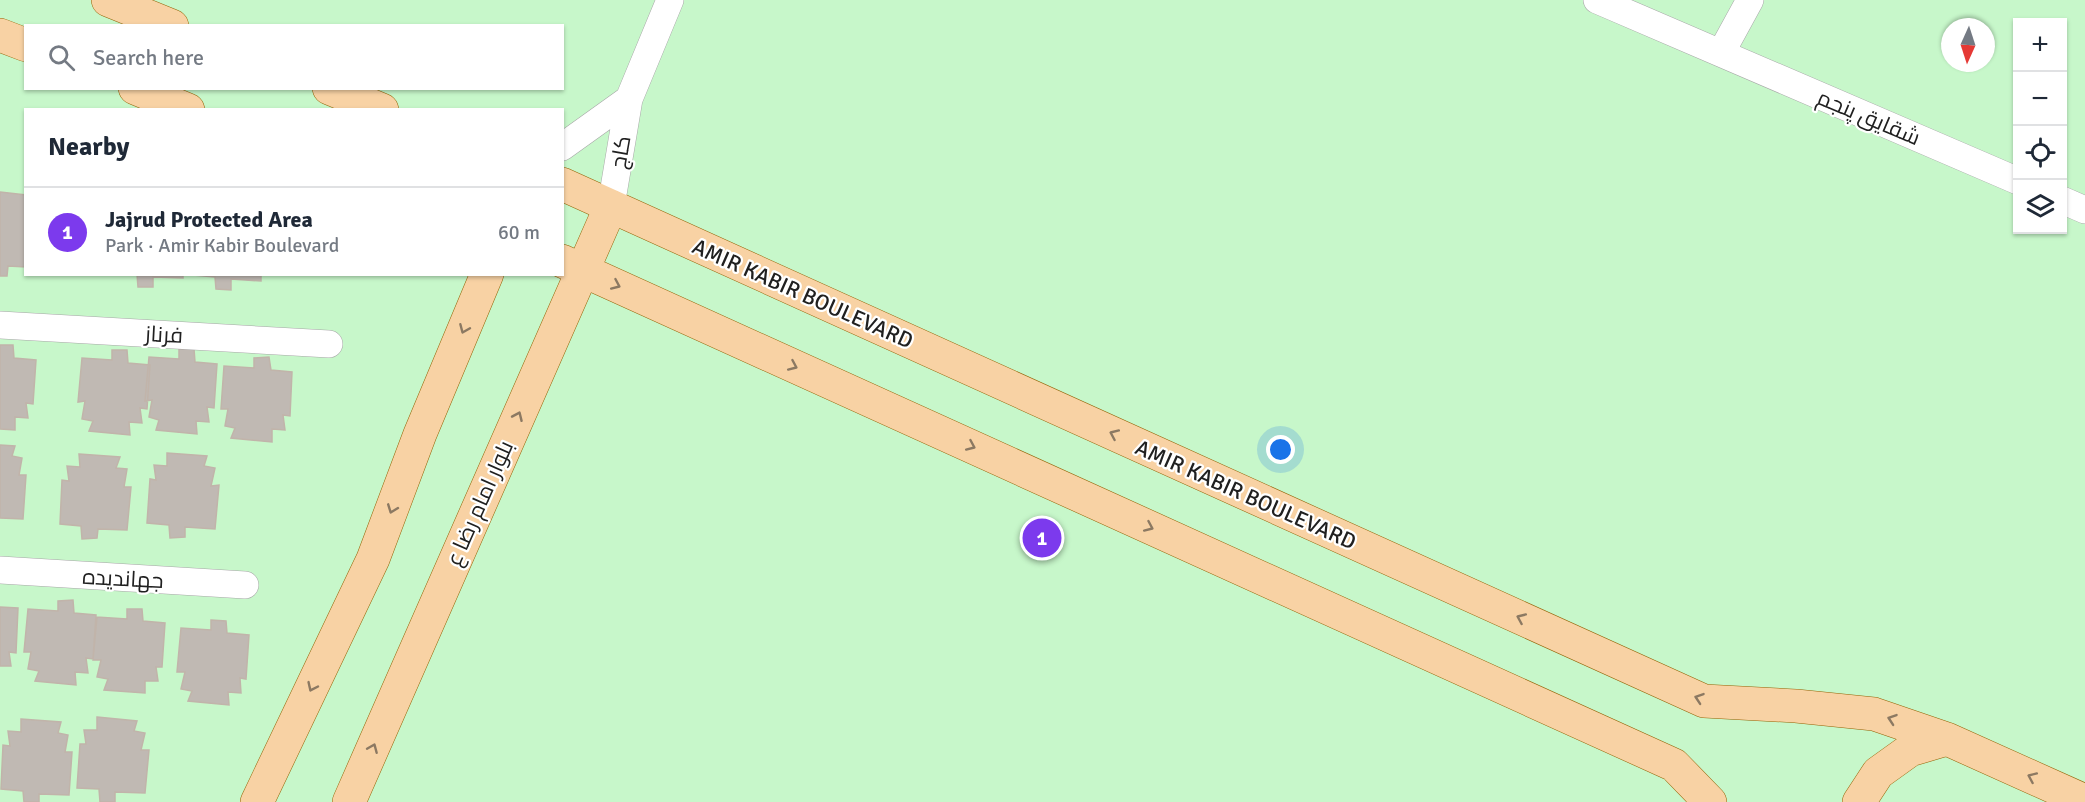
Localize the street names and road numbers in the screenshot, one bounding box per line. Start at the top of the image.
street label: شقایق پنجم [1812,84,1924,153]
street label: کاج [604,133,638,171]
street label: AMIR KABIR BOULEVARD [688,233,917,354]
street label: فرناز [142,320,184,349]
street label: AMIR KABIR BOULEVARD [1131,434,1360,555]
street label: بلوار امام رضا ع [440,436,521,571]
street label: جهاندیده [82,563,164,594]

